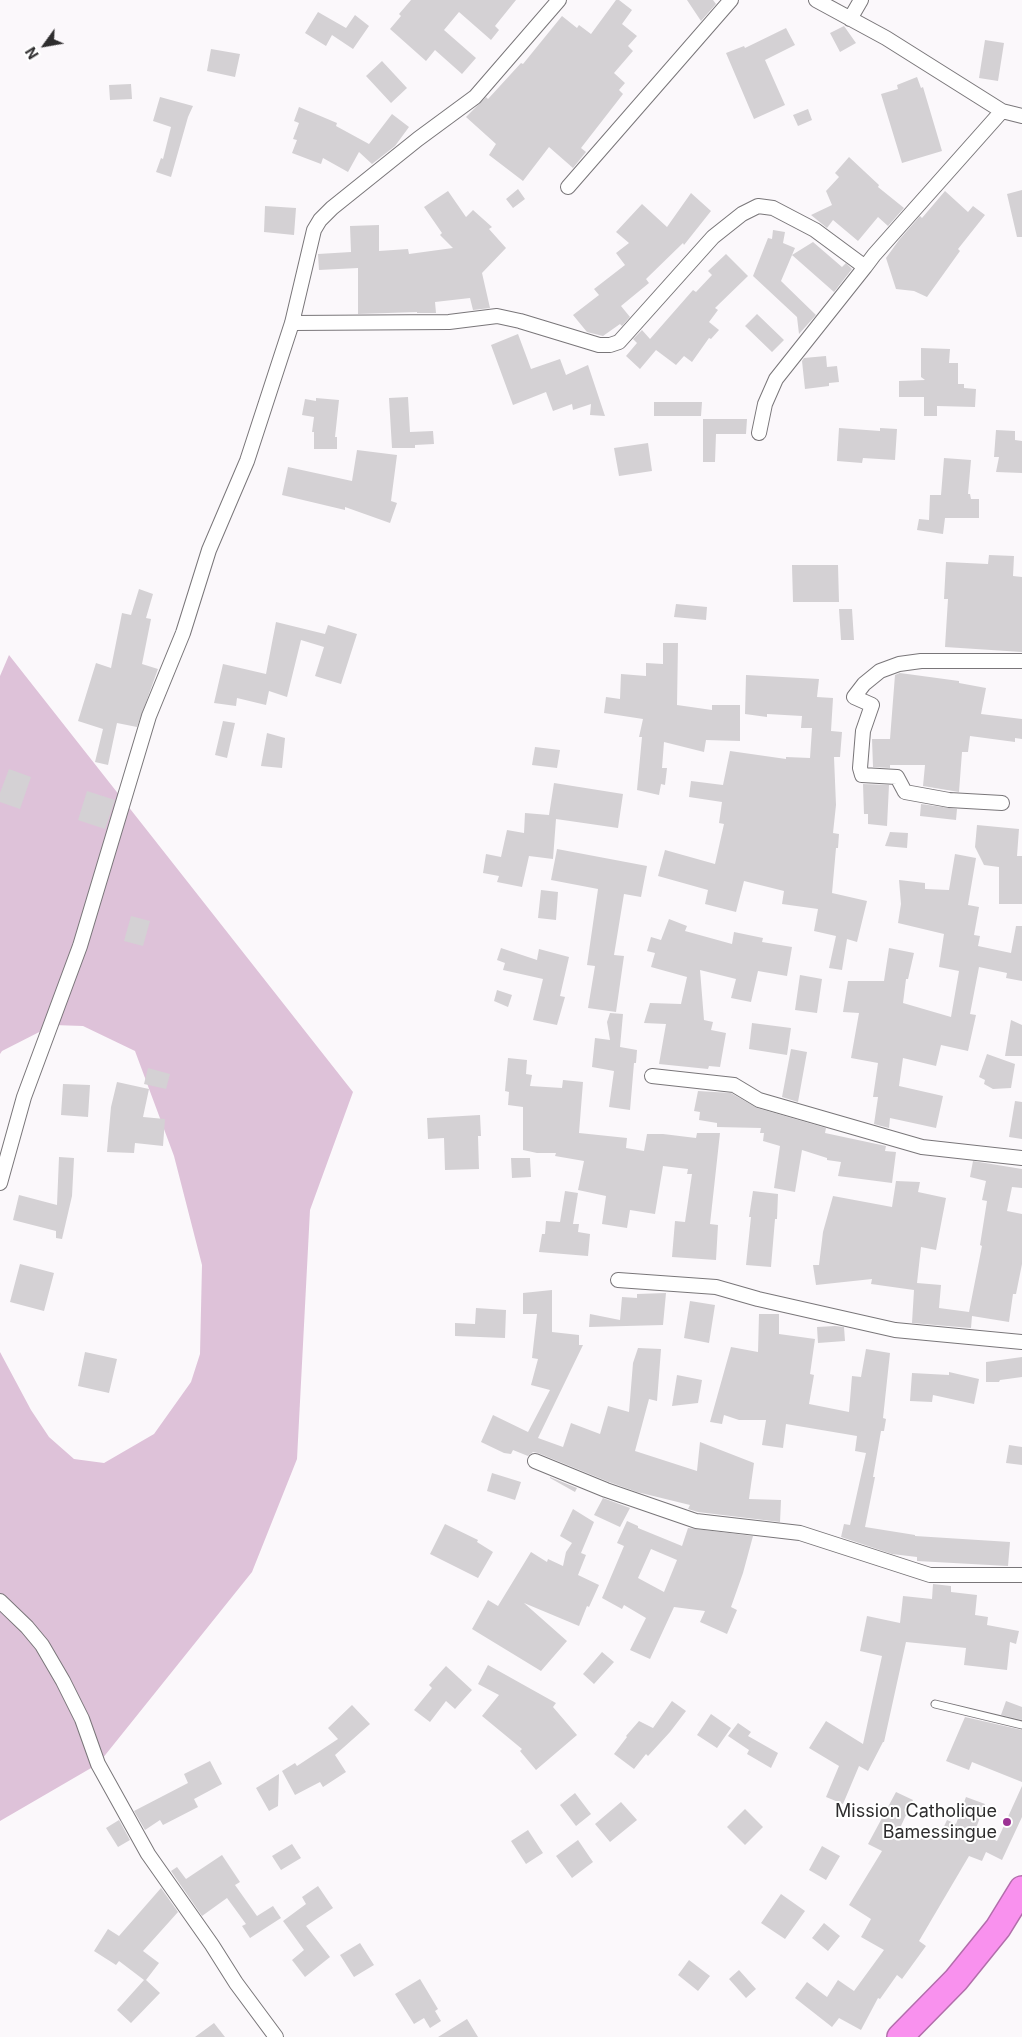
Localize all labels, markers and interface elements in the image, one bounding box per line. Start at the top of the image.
north arrow [20,20,70,70]
text: N [22,44,42,62]
place label: Mission Catholique Bamessingue [835,1801,997,1844]
marker: Mission Catholique Bamessingue [1001,1816,1013,1828]

